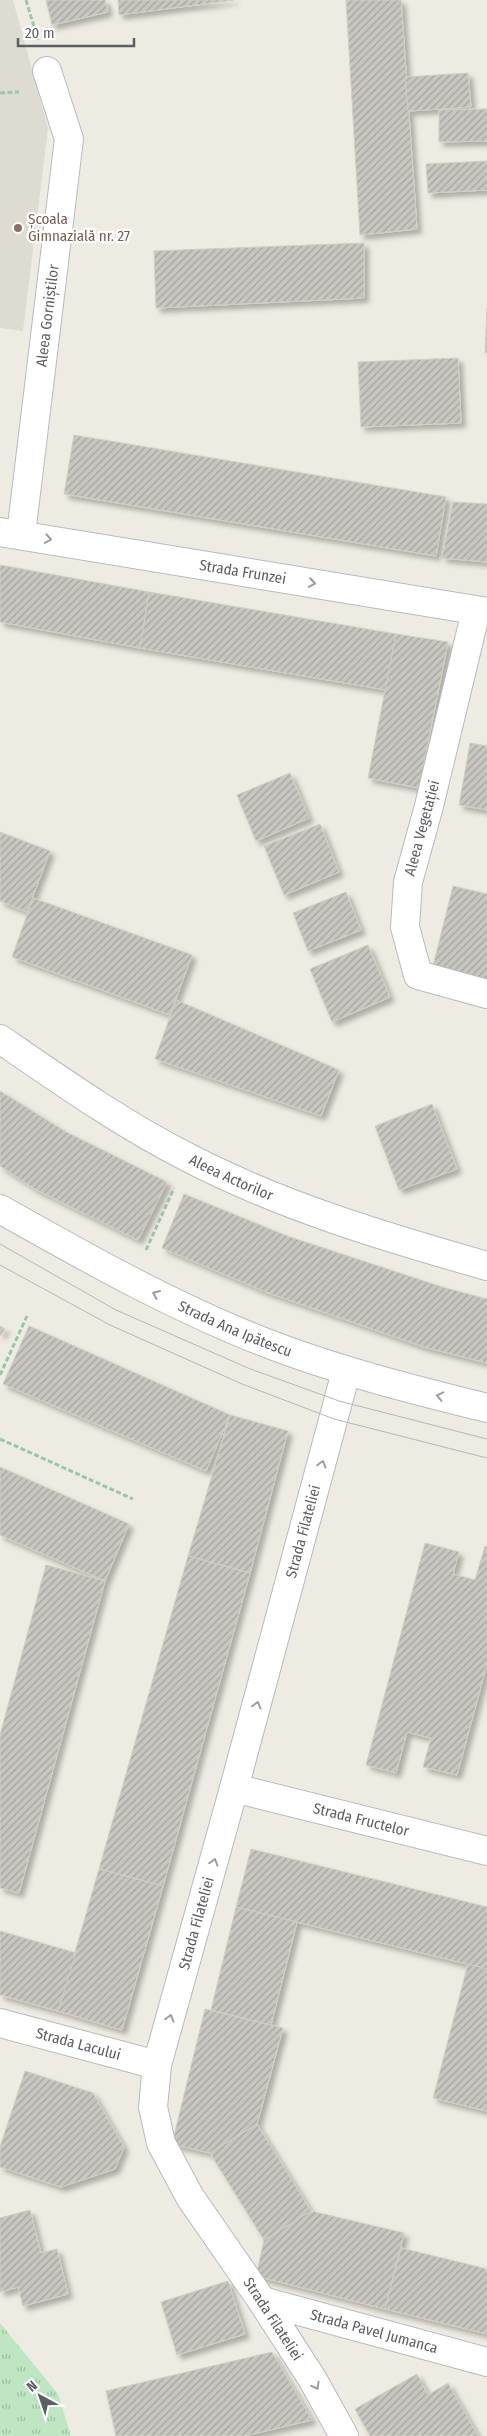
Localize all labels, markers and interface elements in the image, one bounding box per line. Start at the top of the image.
scale bar [18,15,134,47]
text: 20 m [25,24,55,42]
place label: Școala Gimnazială nr. 27 [28,210,130,245]
marker: Școala Gimnazială nr. 27 [12,222,24,234]
street label: Aleea Gorniștilor [32,263,63,368]
one-way arrow [44,533,53,543]
street label: Strada Frunzei [198,556,287,588]
one-way arrow [308,578,316,588]
street label: Aleea Vegetației [401,778,444,878]
street label: Aleea Actorilor [186,1151,276,1205]
one-way arrow [152,1289,161,1300]
street label: Strada Ana Ipătescu [175,1297,294,1361]
one-way arrow [435,1391,444,1402]
one-way arrow [316,1459,327,1468]
street label: Strada Filateliei [282,1483,324,1580]
one-way arrow [251,1700,262,1709]
street label: Strada Fructelor [311,1799,412,1840]
one-way arrow [208,1858,218,1866]
street label: Strada Filateliei [175,1875,218,1972]
one-way arrow [164,2014,174,2023]
street label: Strada Lacului [34,2024,123,2064]
street label: Strada Filateliei [239,2274,307,2364]
street label: Strada Pavel Jumanca [308,2305,440,2357]
north arrow [15,2371,65,2421]
text: N [23,2377,41,2396]
one-way arrow [310,2381,320,2390]

